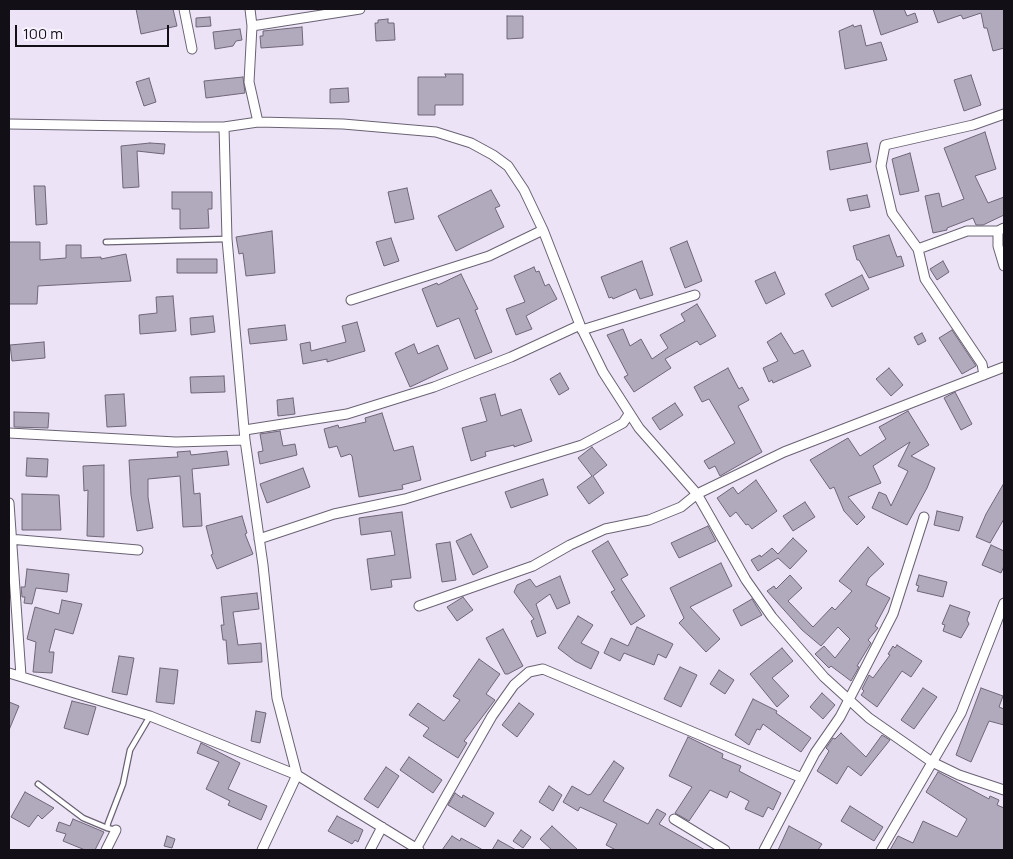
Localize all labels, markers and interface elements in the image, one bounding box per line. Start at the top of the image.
scale bar [18,15,171,47]
text: 100 m [23,23,63,44]

